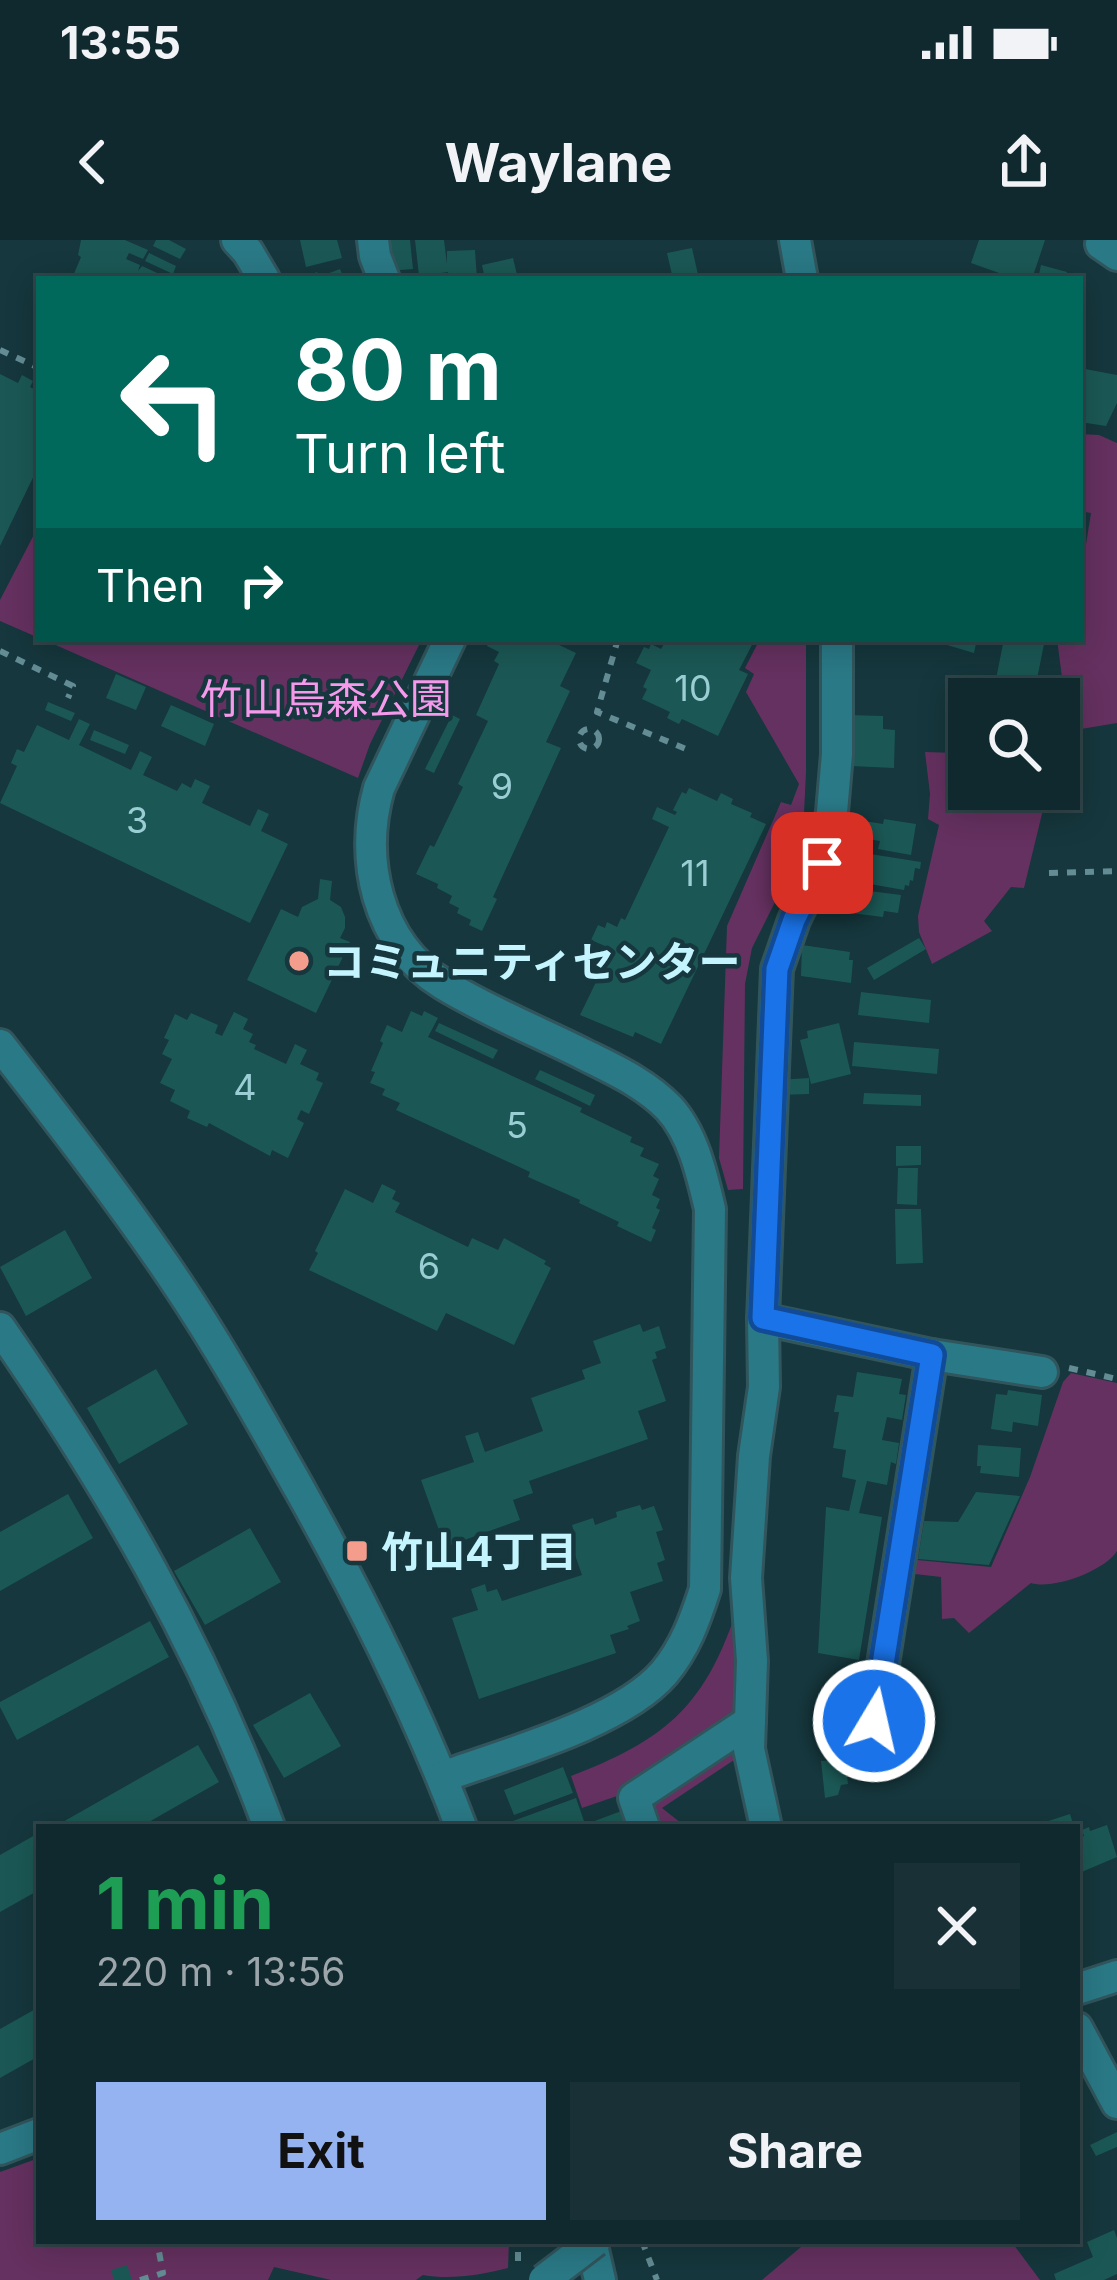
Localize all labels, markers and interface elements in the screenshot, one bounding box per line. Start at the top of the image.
text: 13:55 [60,15,181,70]
icon: back [60,129,126,195]
icon: share [991,129,1057,195]
text: Waylane [445,130,672,195]
text: 80 m [294,319,502,420]
icon: left [96,324,252,480]
text: Turn left [294,421,505,486]
icon: right [228,552,294,618]
text: Then [96,558,204,613]
house number: 10 [674,666,712,710]
park label: 竹山烏森公園 [200,673,452,724]
map controls [948,678,1080,810]
button: search [948,678,1080,810]
house number: 9 [491,764,513,808]
house number: 3 [126,798,148,842]
pin [771,812,873,914]
icon: arrive [789,830,855,896]
house number: 11 [680,851,710,895]
place label: コミュニティセンター [323,936,740,987]
marker: コミュニティセンター [286,948,312,974]
house number: 4 [233,1065,257,1109]
house number: 5 [506,1103,528,1147]
house number: 6 [418,1244,440,1288]
place label: 竹山4丁目 [381,1526,577,1577]
marker: 竹山4丁目 [344,1538,370,1564]
position arrow [811,1658,937,1784]
text: 1 min [96,1859,274,1946]
button: close [894,1863,1020,1989]
text: 220 m · 13:56 [96,1948,346,1995]
button: Exit [96,2082,546,2220]
button: Share [570,2082,1020,2220]

